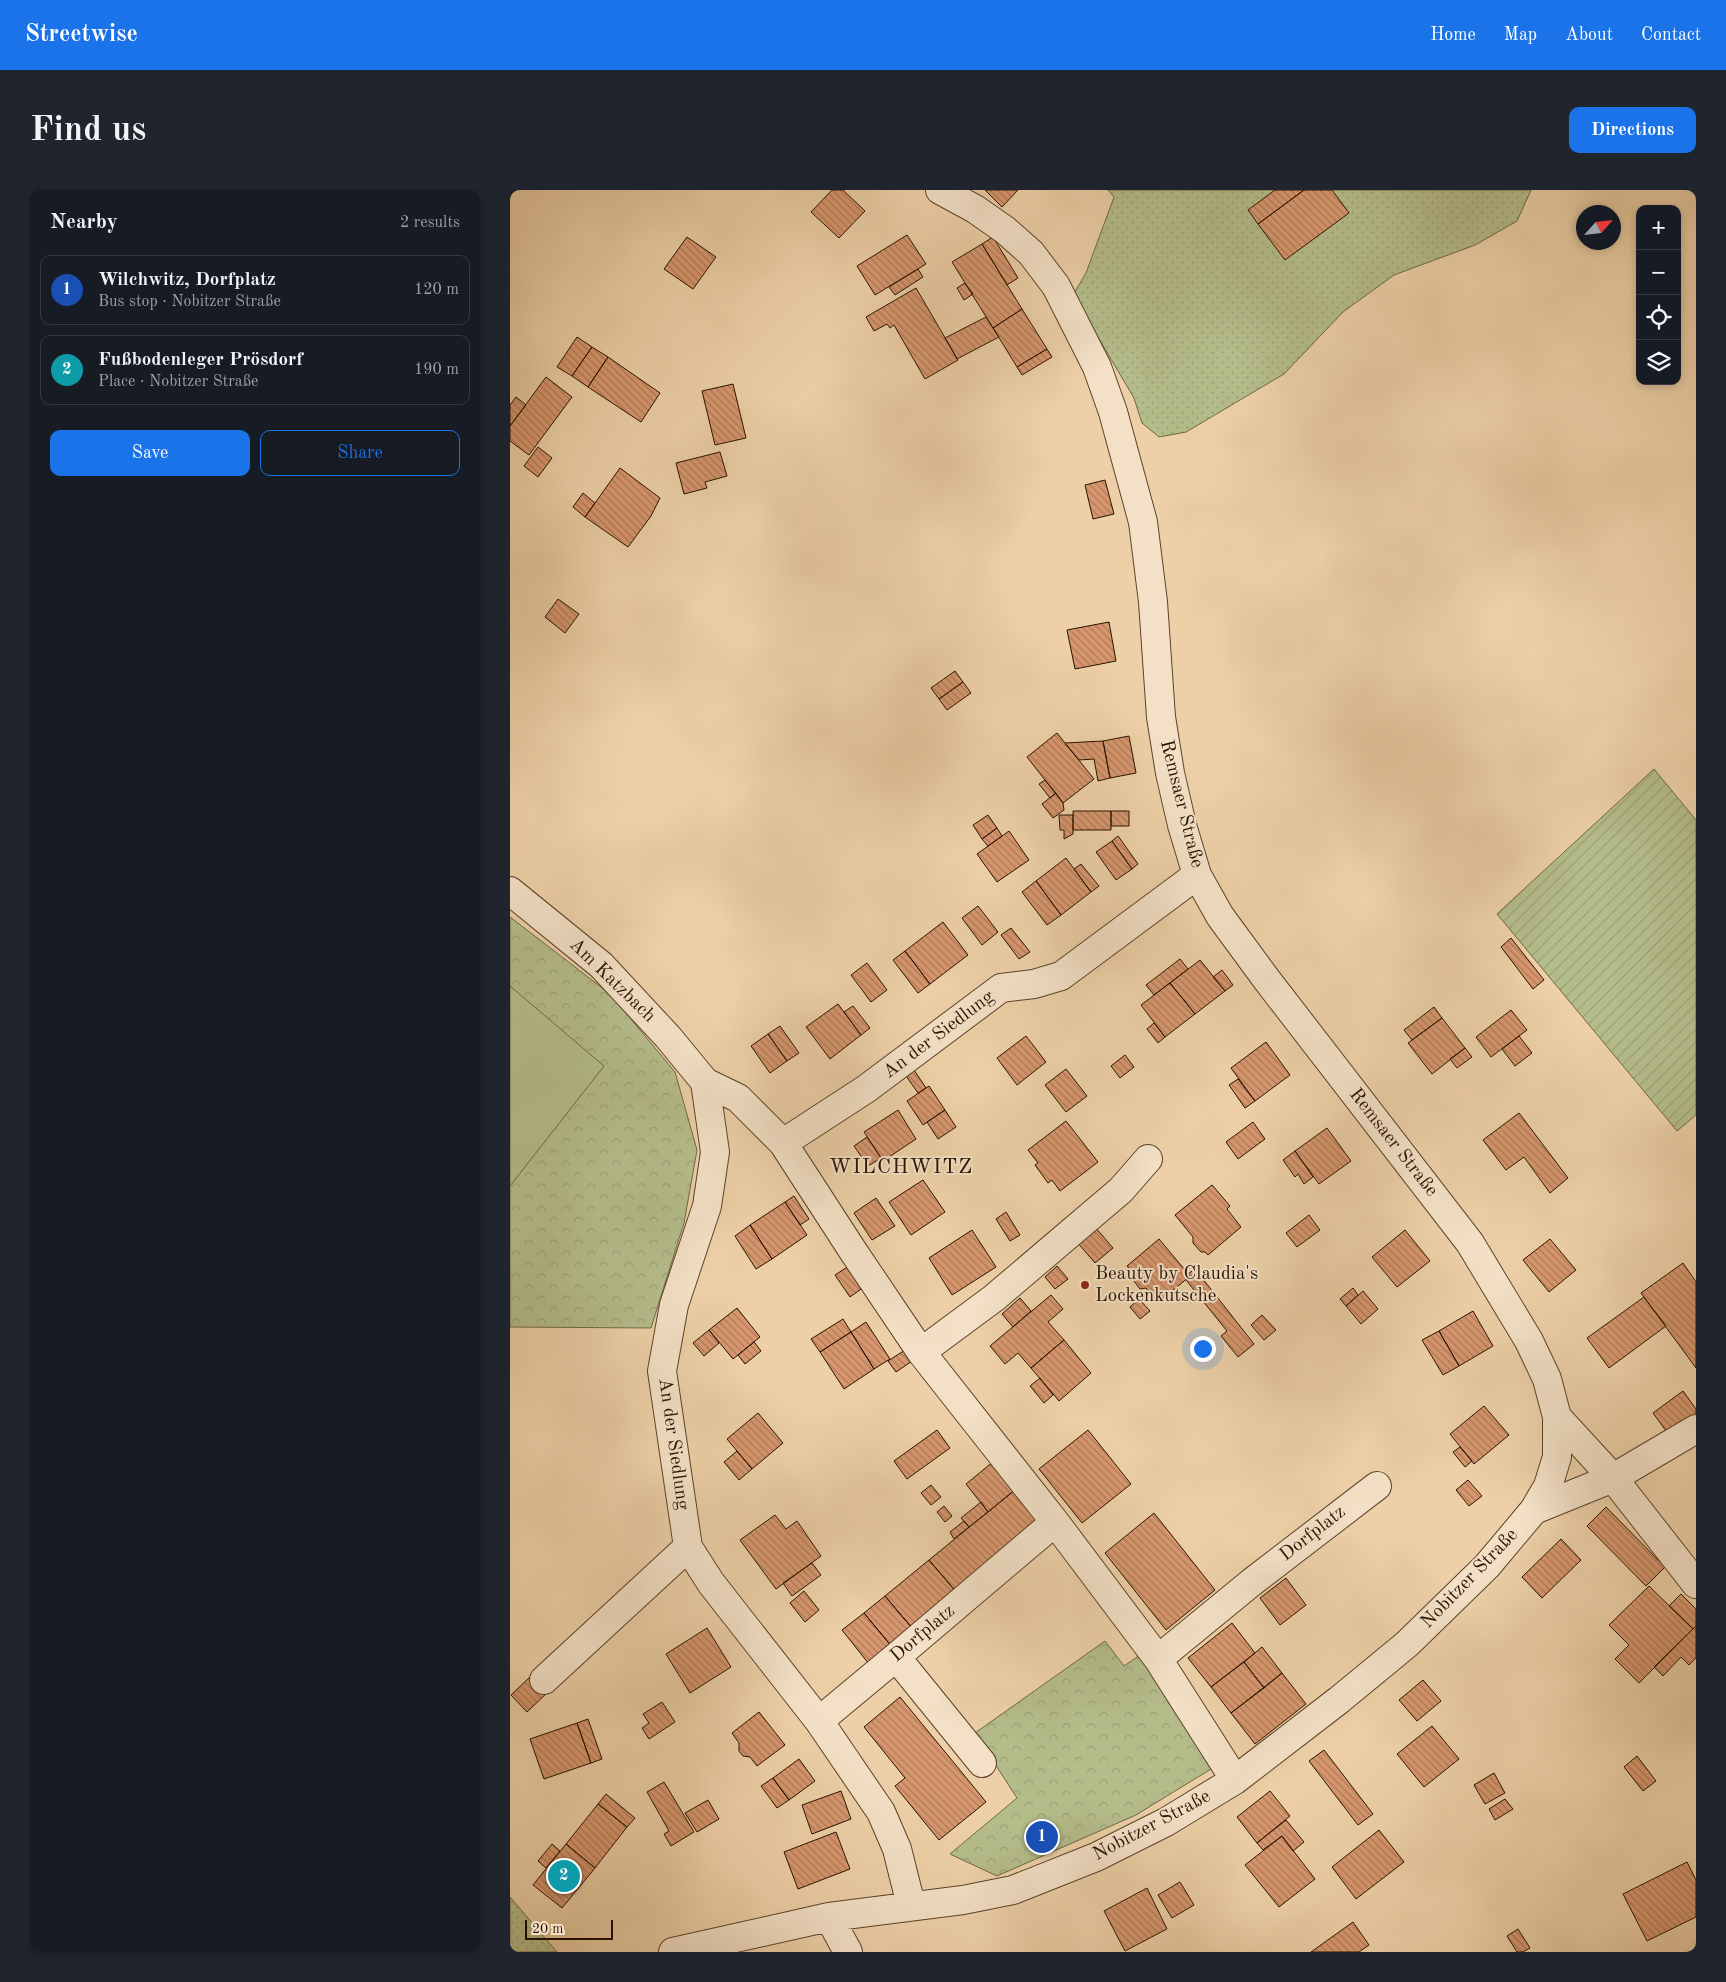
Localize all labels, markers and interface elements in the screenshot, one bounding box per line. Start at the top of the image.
text: Streetwise [25,23,138,47]
text: Home [1430,26,1476,44]
text: Map [1504,26,1537,44]
text: About [1565,26,1613,44]
text: Contact [1641,26,1701,44]
button: Directions [1569,107,1696,153]
text: Find us [30,113,146,148]
north arrow [1576,205,1621,250]
map controls [1636,205,1681,385]
button: + [1636,205,1681,250]
text: Nearby [50,212,118,233]
text: 2 results [400,215,460,231]
button: − [1636,250,1681,295]
text: Wilchwitz, Dorfplatz [98,271,276,290]
text: 1 [62,282,72,298]
text: 120 m [414,282,459,298]
text: Bus stop · Nobitzer Straße [98,294,281,310]
button: locate [1636,295,1681,340]
button: layers [1636,340,1681,385]
text: Fußbodenleger Prösdorf [98,351,303,370]
text: 2 [62,362,72,378]
text: 190 m [414,362,459,378]
text: Place · Nobitzer Straße [98,374,258,390]
button: Save [50,430,250,476]
button: Share [260,430,460,476]
street label: Remsaer Straße [1156,738,1206,870]
street label: Am Katzbach [565,935,659,1027]
street label: An der Siedlung [880,987,999,1083]
street label: Remsaer Straße [1345,1085,1441,1201]
district label: WILCHWITZ [829,1157,973,1178]
place label: Beauty by Claudia's Lockenkutsche [1095,1265,1258,1306]
marker: Beauty by Claudia's Lockenkutsche [1079,1279,1091,1291]
your location [1190,1336,1216,1362]
street label: An der Siedlung [654,1377,692,1512]
street label: Dorfplatz [1277,1503,1349,1565]
street label: Nobitzer Straße [1418,1526,1522,1632]
street label: Dorfplatz [887,1602,959,1666]
street label: Nobitzer Straße [1090,1787,1214,1865]
pin: 1 [1026,1818,1058,1856]
pin: 2 [548,1857,580,1895]
scale bar [525,1917,612,1940]
text: 20 m [532,1922,563,1936]

